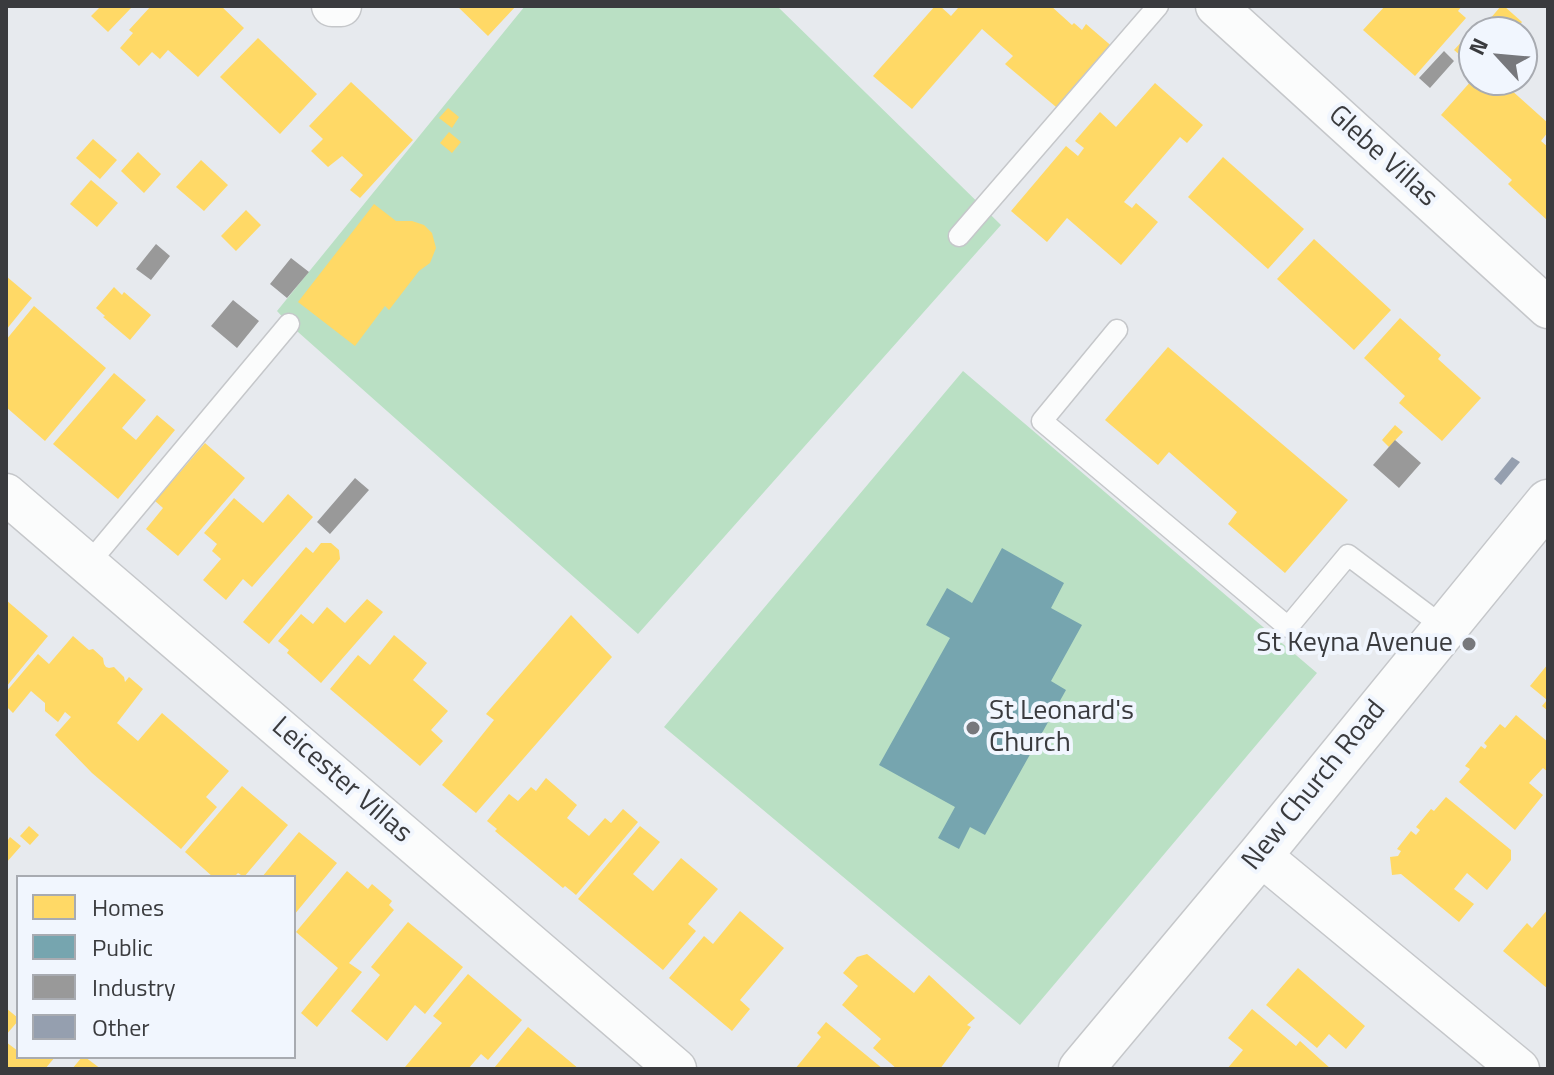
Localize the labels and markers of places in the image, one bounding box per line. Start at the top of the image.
place label: St Keyna Avenue [1256,627,1453,661]
marker: St Keyna Avenue [1460,635,1478,653]
place label: St Leonard's Church [989,695,1134,761]
marker: St Leonard's Church [964,719,982,737]

